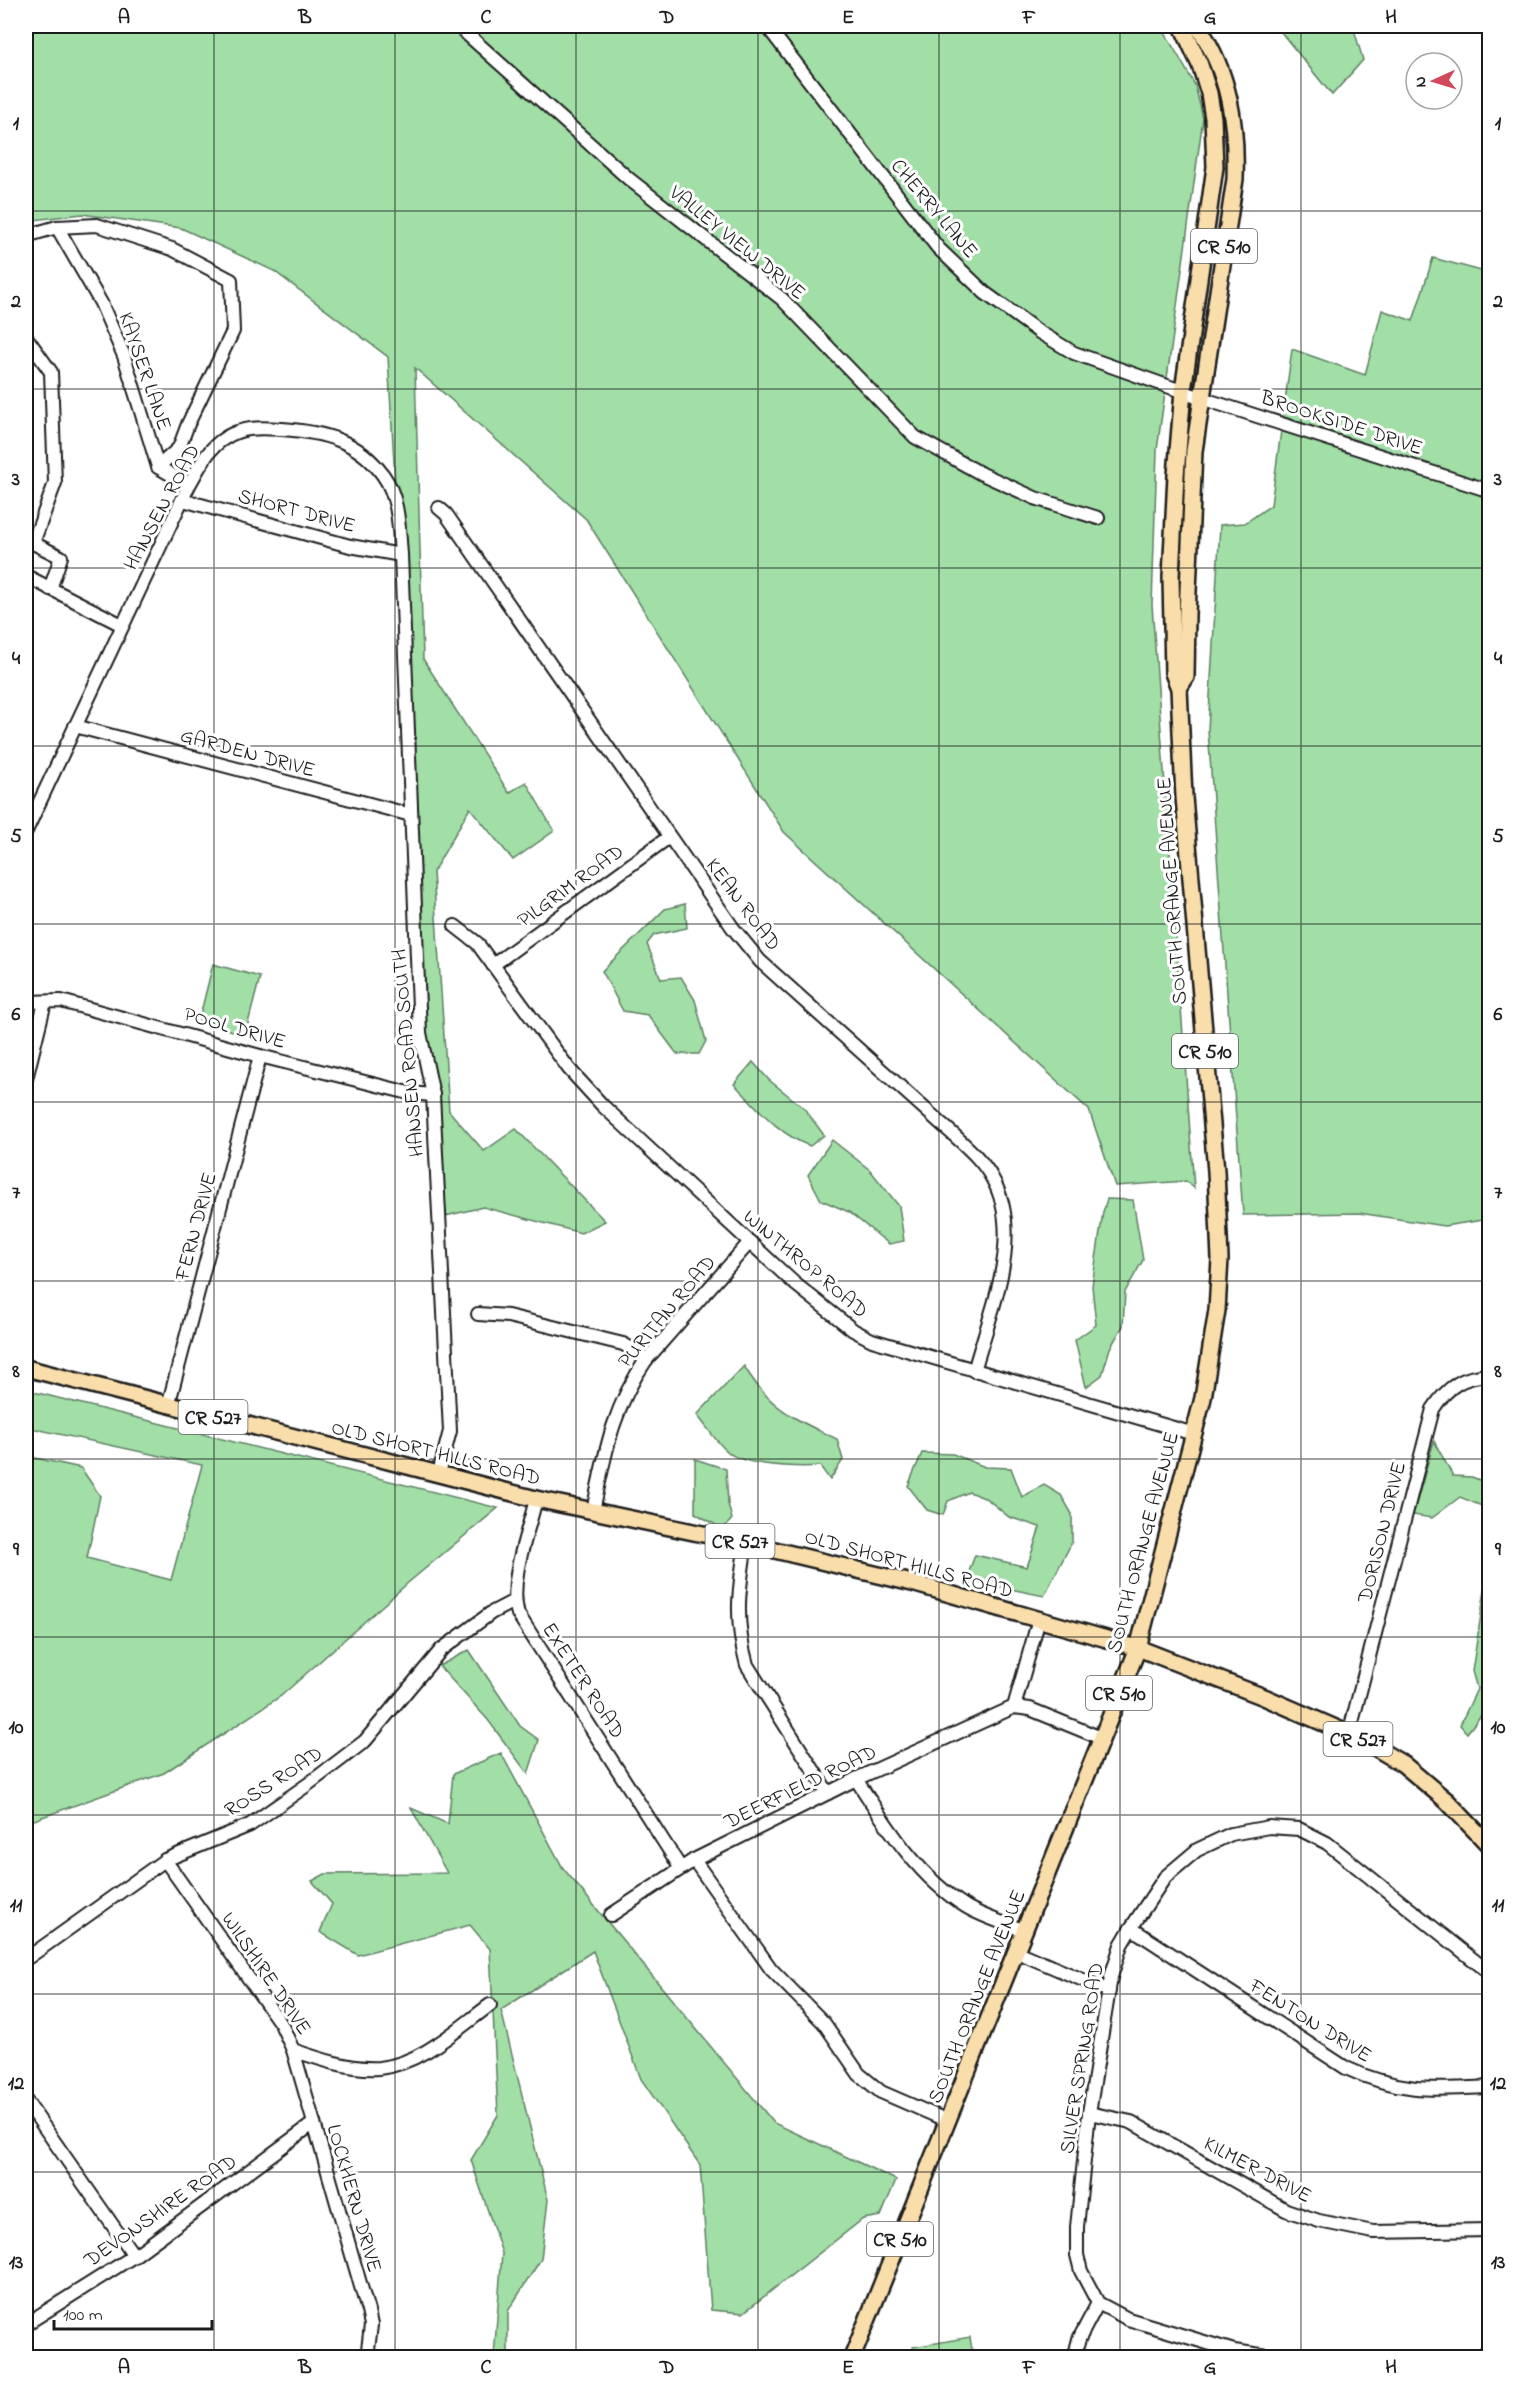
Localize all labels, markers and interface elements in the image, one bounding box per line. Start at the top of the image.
text: A [118,4,130,33]
text: B [297,4,312,33]
text: C [481,4,492,33]
text: D [659,4,674,33]
text: E [842,4,854,33]
text: F [1022,4,1036,33]
text: G [1204,4,1217,33]
text: H [1385,4,1397,33]
north arrow [1404,51,1464,111]
text: N [1409,75,1433,88]
text: 1 [13,110,20,139]
text: 1 [1495,110,1502,139]
street label: CHERRY LANE [883,153,984,266]
street label: VALLEY VIEW DRIVE [661,178,812,308]
road number: CR 510 [1191,229,1257,263]
text: 2 [10,288,21,317]
text: 2 [1492,288,1503,317]
street label: KAYSER LANE [110,308,178,435]
street label: BROOKSIDE DRIVE [1256,383,1426,464]
street label: HANSEN ROAD [117,440,209,576]
text: 3 [11,466,20,495]
text: 3 [1493,466,1502,495]
street label: SHORT DRIVE [234,482,359,542]
text: 4 [12,645,21,674]
text: 4 [1494,645,1503,674]
street label: GARDEN DRIVE [177,722,318,786]
street label: SOUTH ORANGE AVENUE [1150,776,1196,1006]
text: 5 [10,823,22,852]
text: 5 [1492,823,1504,852]
street label: PILGRIM ROAD [512,838,631,936]
street label: KEAN ROAD [698,853,787,958]
street label: HANSEN ROAD SOUTH [385,947,433,1158]
street label: POOL DRIVE [180,1000,289,1058]
text: 6 [12,1001,21,1030]
text: 6 [1494,1001,1503,1030]
road number: CR 510 [1172,1034,1238,1068]
street label: FERN DRIVE [168,1169,226,1285]
text: 7 [12,1179,21,1208]
text: 7 [1494,1179,1503,1208]
street label: WINTHROP ROAD [736,1203,874,1326]
street label: PURITAN ROAD [611,1249,724,1375]
text: 8 [11,1358,20,1387]
text: 8 [1493,1358,1502,1387]
road number: CR 527 [178,1400,248,1434]
street label: OLD SHORT HILLS ROAD [328,1413,543,1494]
street label: SOUTH ORANGE AVENUE [1100,1428,1188,1657]
street label: DORISON DRIVE [1351,1459,1415,1607]
street label: OLD SHORT HILLS ROAD [801,1523,1016,1607]
road number: CR 527 [706,1524,774,1558]
text: 9 [12,1536,20,1565]
text: 9 [1494,1536,1502,1565]
street label: EXETER ROAD [533,1617,631,1745]
road number: CR 510 [1086,1676,1152,1710]
text: 10 [9,1714,24,1743]
text: 10 [1491,1714,1506,1743]
road number: CR 527 [1324,1722,1392,1756]
street label: DEERFIELD ROAD [719,1738,882,1838]
street label: ROSS ROAD [219,1740,329,1826]
street label: SOUTH ORANGE AVENUE [921,1885,1034,2108]
text: 11 [10,1892,23,1921]
text: 11 [1492,1892,1505,1921]
street label: WILSHIRE DRIVE [213,1907,318,2042]
street label: SILVER SPRING ROAD [1053,1961,1113,2156]
street label: FENTON DRIVE [1242,1972,1377,2071]
text: 12 [8,2070,24,2099]
text: 12 [1490,2070,1506,2099]
street label: LOCKHERN DRIVE [318,2121,389,2276]
street label: KILMER DRIVE [1198,2130,1316,2212]
street label: DEVONSHIRE ROAD [78,2148,244,2276]
road number: CR 510 [867,2222,933,2256]
text: 13 [9,2249,23,2278]
text: 13 [1491,2249,1505,2278]
scale bar [54,2293,212,2331]
text: 100 m [63,2303,103,2329]
text: A [118,2354,130,2383]
text: B [297,2354,312,2383]
text: C [481,2354,492,2383]
text: D [659,2354,674,2383]
text: E [842,2354,854,2383]
text: F [1022,2354,1036,2383]
text: G [1204,2354,1217,2383]
text: H [1385,2354,1397,2383]

